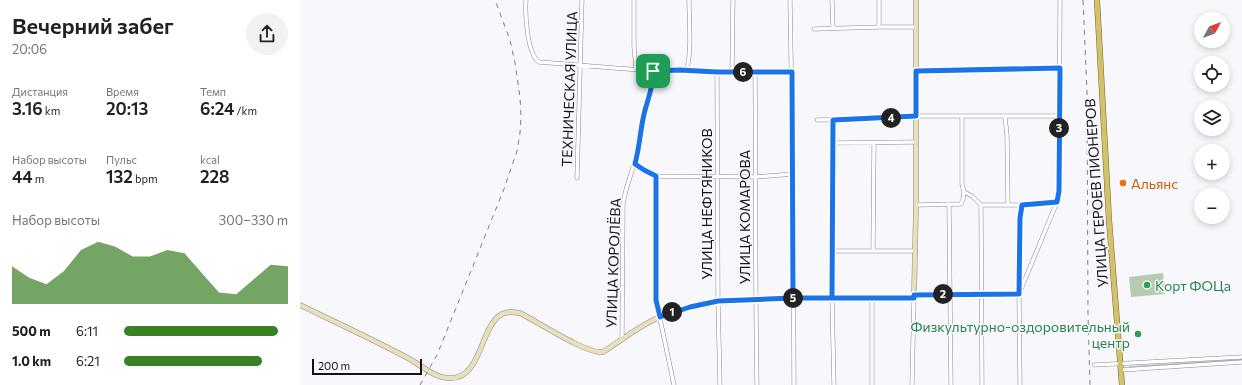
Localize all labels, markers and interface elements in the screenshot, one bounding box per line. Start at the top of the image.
street label: ТЕХНИЧЕСКАЯ УЛИЦА [558,10,580,167]
text: Вечерний забег [12,12,174,39]
north arrow [1194,12,1230,48]
map controls [1194,12,1230,224]
button: share [246,13,288,55]
text: 20:06 [12,41,47,57]
pin [636,54,670,88]
button: locate [1194,56,1230,92]
icon: arrive [642,60,664,82]
pin: 6 [733,62,753,82]
text: 6 [740,65,746,78]
text: Дистанция [12,85,68,98]
text: Время [106,85,139,98]
text: Темп [200,85,226,98]
text: 3.16 [12,98,43,119]
text: 20:13 [106,98,148,119]
text: 6:24 [200,98,234,119]
street label: УЛИЦА ГЕРОЕВ ПИОНЕРОВ [1081,98,1111,288]
button: layers [1194,100,1230,136]
text: km [43,104,60,117]
text: /km [234,104,257,117]
pin: 4 [881,108,901,128]
text: 4 [888,111,894,124]
pin: 3 [1049,118,1069,138]
text: 3 [1056,121,1062,134]
street label: УЛИЦА НЕФТЯНИКОВ [698,128,715,280]
button: + [1194,144,1230,180]
street label: УЛИЦА КОМАРОВА [736,150,753,284]
text: Набор высоты [12,153,87,166]
text: Пульс [106,153,137,166]
text: kcal [200,153,220,166]
text: 44 [12,166,33,187]
text: 132 [106,166,133,187]
text: 228 [200,166,230,187]
text: m [33,172,44,185]
text: bpm [133,172,158,185]
place label: Альянс [1131,175,1178,192]
marker: Альянс [1118,178,1128,188]
button: − [1194,188,1230,224]
street label: УЛИЦА КОРОЛЁВА [602,197,624,328]
text: Набор высоты [12,212,100,228]
text: 300–330 m [219,212,288,228]
place label: Корт ФОЦа [1155,277,1231,294]
marker: Корт ФОЦа [1142,280,1152,290]
pin: 2 [933,284,953,304]
text: 2 [940,287,946,300]
pin: 5 [783,288,803,308]
text: 5 [790,291,796,304]
pin: 1 [662,302,682,322]
text: 1 [670,305,674,318]
place label: Физкультурно-оздоровительный центр [911,318,1130,351]
text: 500 m [12,323,51,339]
text: 6:11 [76,323,98,339]
marker: Физкультурно-оздоровительный центр [1133,329,1143,339]
text: 1.0 km [12,353,51,369]
text: 6:21 [76,353,100,369]
scale bar [312,357,422,376]
text: 200 m [318,359,350,372]

